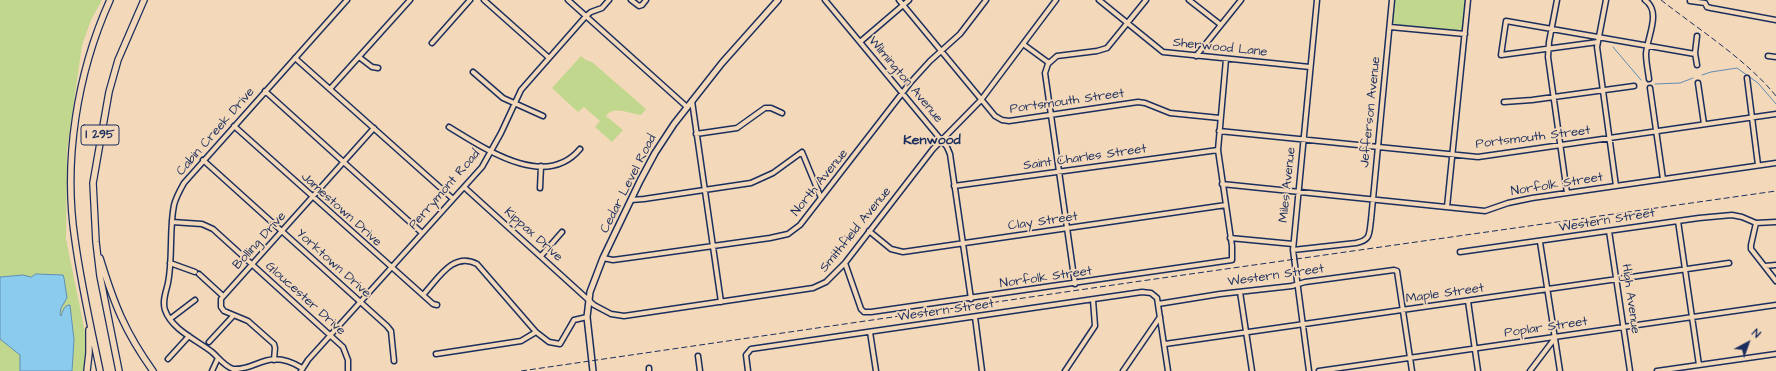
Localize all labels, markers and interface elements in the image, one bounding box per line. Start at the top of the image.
street label: Wilmington Avenue [864,34,946,126]
street label: Sherwood Lane [1172,35,1268,61]
street label: Jefferson Avenue [1357,56,1385,168]
street label: Cabin Creek Drive [173,85,259,179]
street label: Portsmouth Street [1009,86,1125,118]
street label: Portsmouth Street [1475,123,1591,153]
road number: I 295 [81,125,119,145]
street label: Cedar Level Road [597,132,661,236]
district label: Kenwood [903,133,961,149]
street label: Saint Charles Street [1022,142,1148,174]
street label: North Avenue [788,146,852,220]
street label: Perrymont Road [406,147,484,233]
street label: Miles Avenue [1276,147,1300,223]
street label: Jamestown Drive [297,170,385,250]
street label: Norfolk Street [1510,170,1604,200]
street label: Smithfield Avenue [817,184,895,276]
street label: Kippax Drive [500,205,566,265]
street label: Western Street [1558,206,1656,236]
street label: Bolling Drive [230,209,290,273]
street label: Clay Street [1007,209,1079,235]
street label: Yorktown Drive [292,226,374,302]
street label: Gloucester Drive [262,259,348,339]
street label: Western Street [1227,262,1325,290]
street label: High Avenue [1617,263,1643,335]
street label: Norfolk Street [999,264,1093,292]
street label: Maple Street [1405,281,1485,307]
street label: Western Street [897,297,995,325]
street label: Poplar Street [1503,314,1589,342]
north arrow [1728,323,1768,363]
text: N [1749,326,1764,341]

